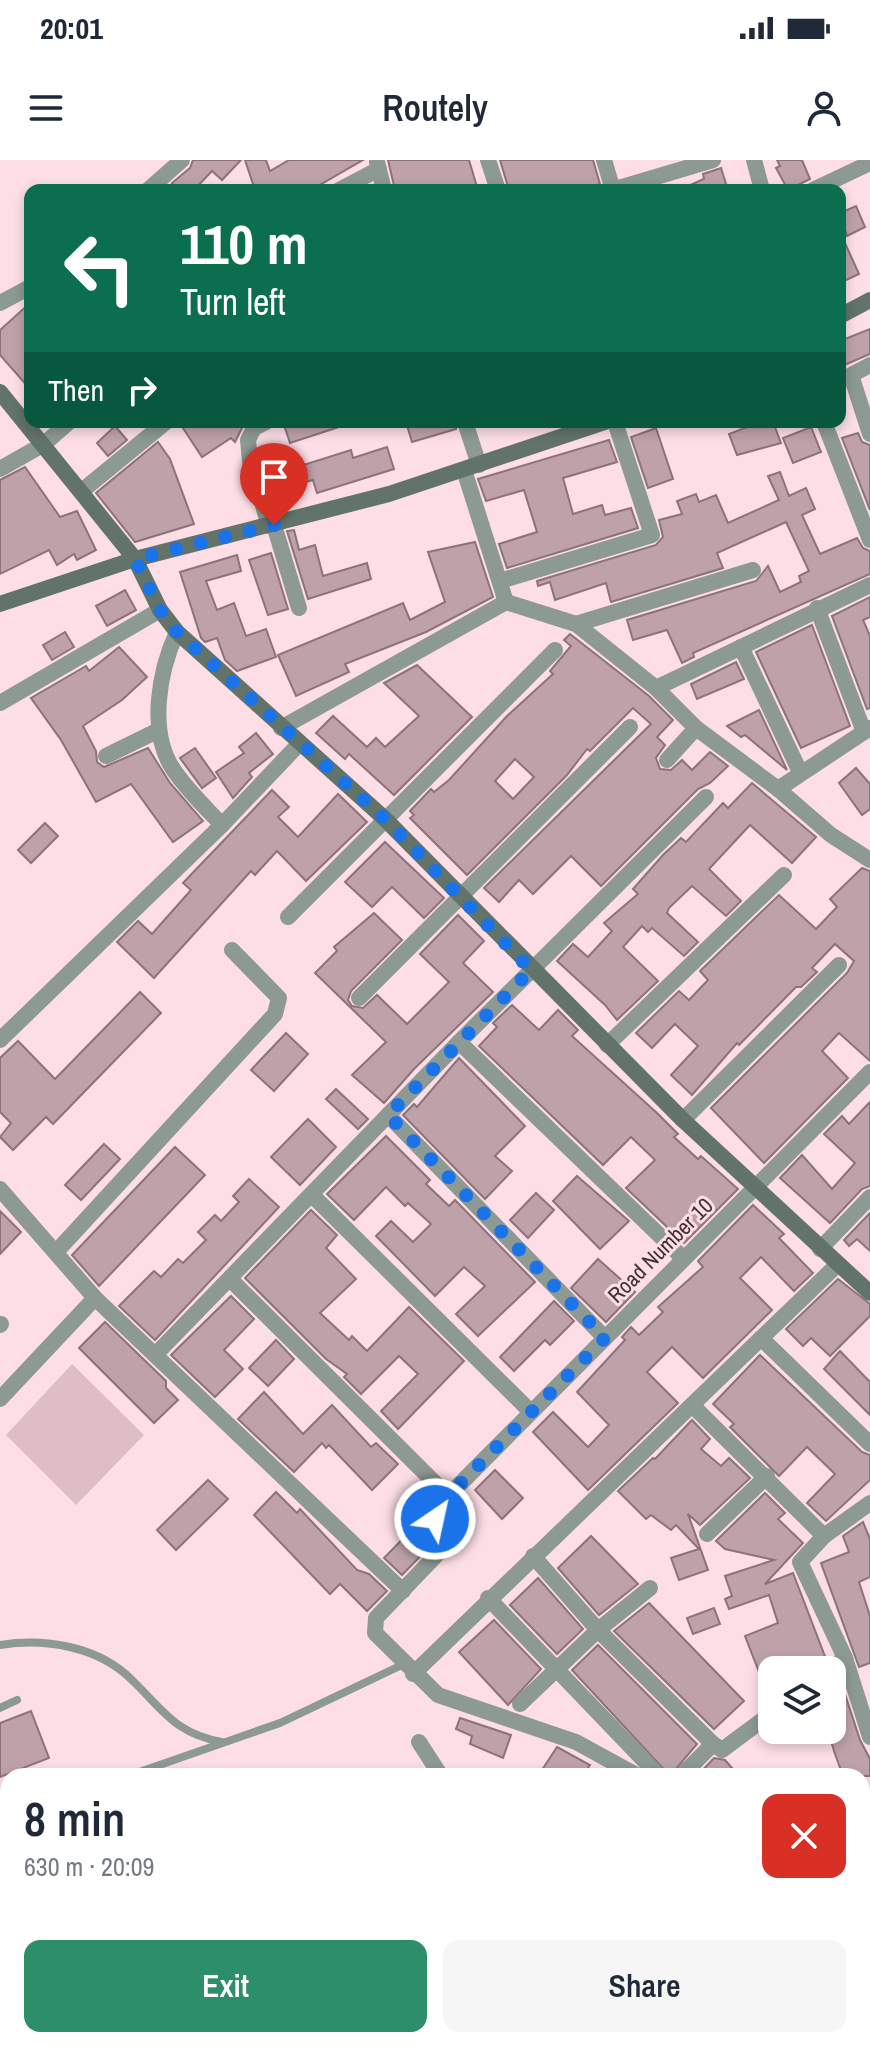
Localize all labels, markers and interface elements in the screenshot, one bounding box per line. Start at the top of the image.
text: 20:01 [40,8,103,48]
text: Routely [382,84,488,132]
icon: menu [24,86,68,130]
icon: person [802,86,846,130]
text: 110 m [180,206,308,281]
icon: left [48,216,152,320]
text: Turn left [180,278,286,326]
icon: right [120,368,164,412]
text: Then [48,370,104,410]
pin [240,443,308,525]
icon: arrive [252,455,296,499]
street label: Road Number 10 [601,1191,719,1309]
position arrow [393,1477,477,1561]
map controls [758,1656,846,1744]
button: layers [758,1656,846,1744]
text: 8 min [24,1786,125,1851]
button: close [762,1794,846,1878]
text: 630 m · 20:09 [24,1849,154,1884]
button: Exit [24,1940,427,2032]
button: Share [443,1940,846,2032]

